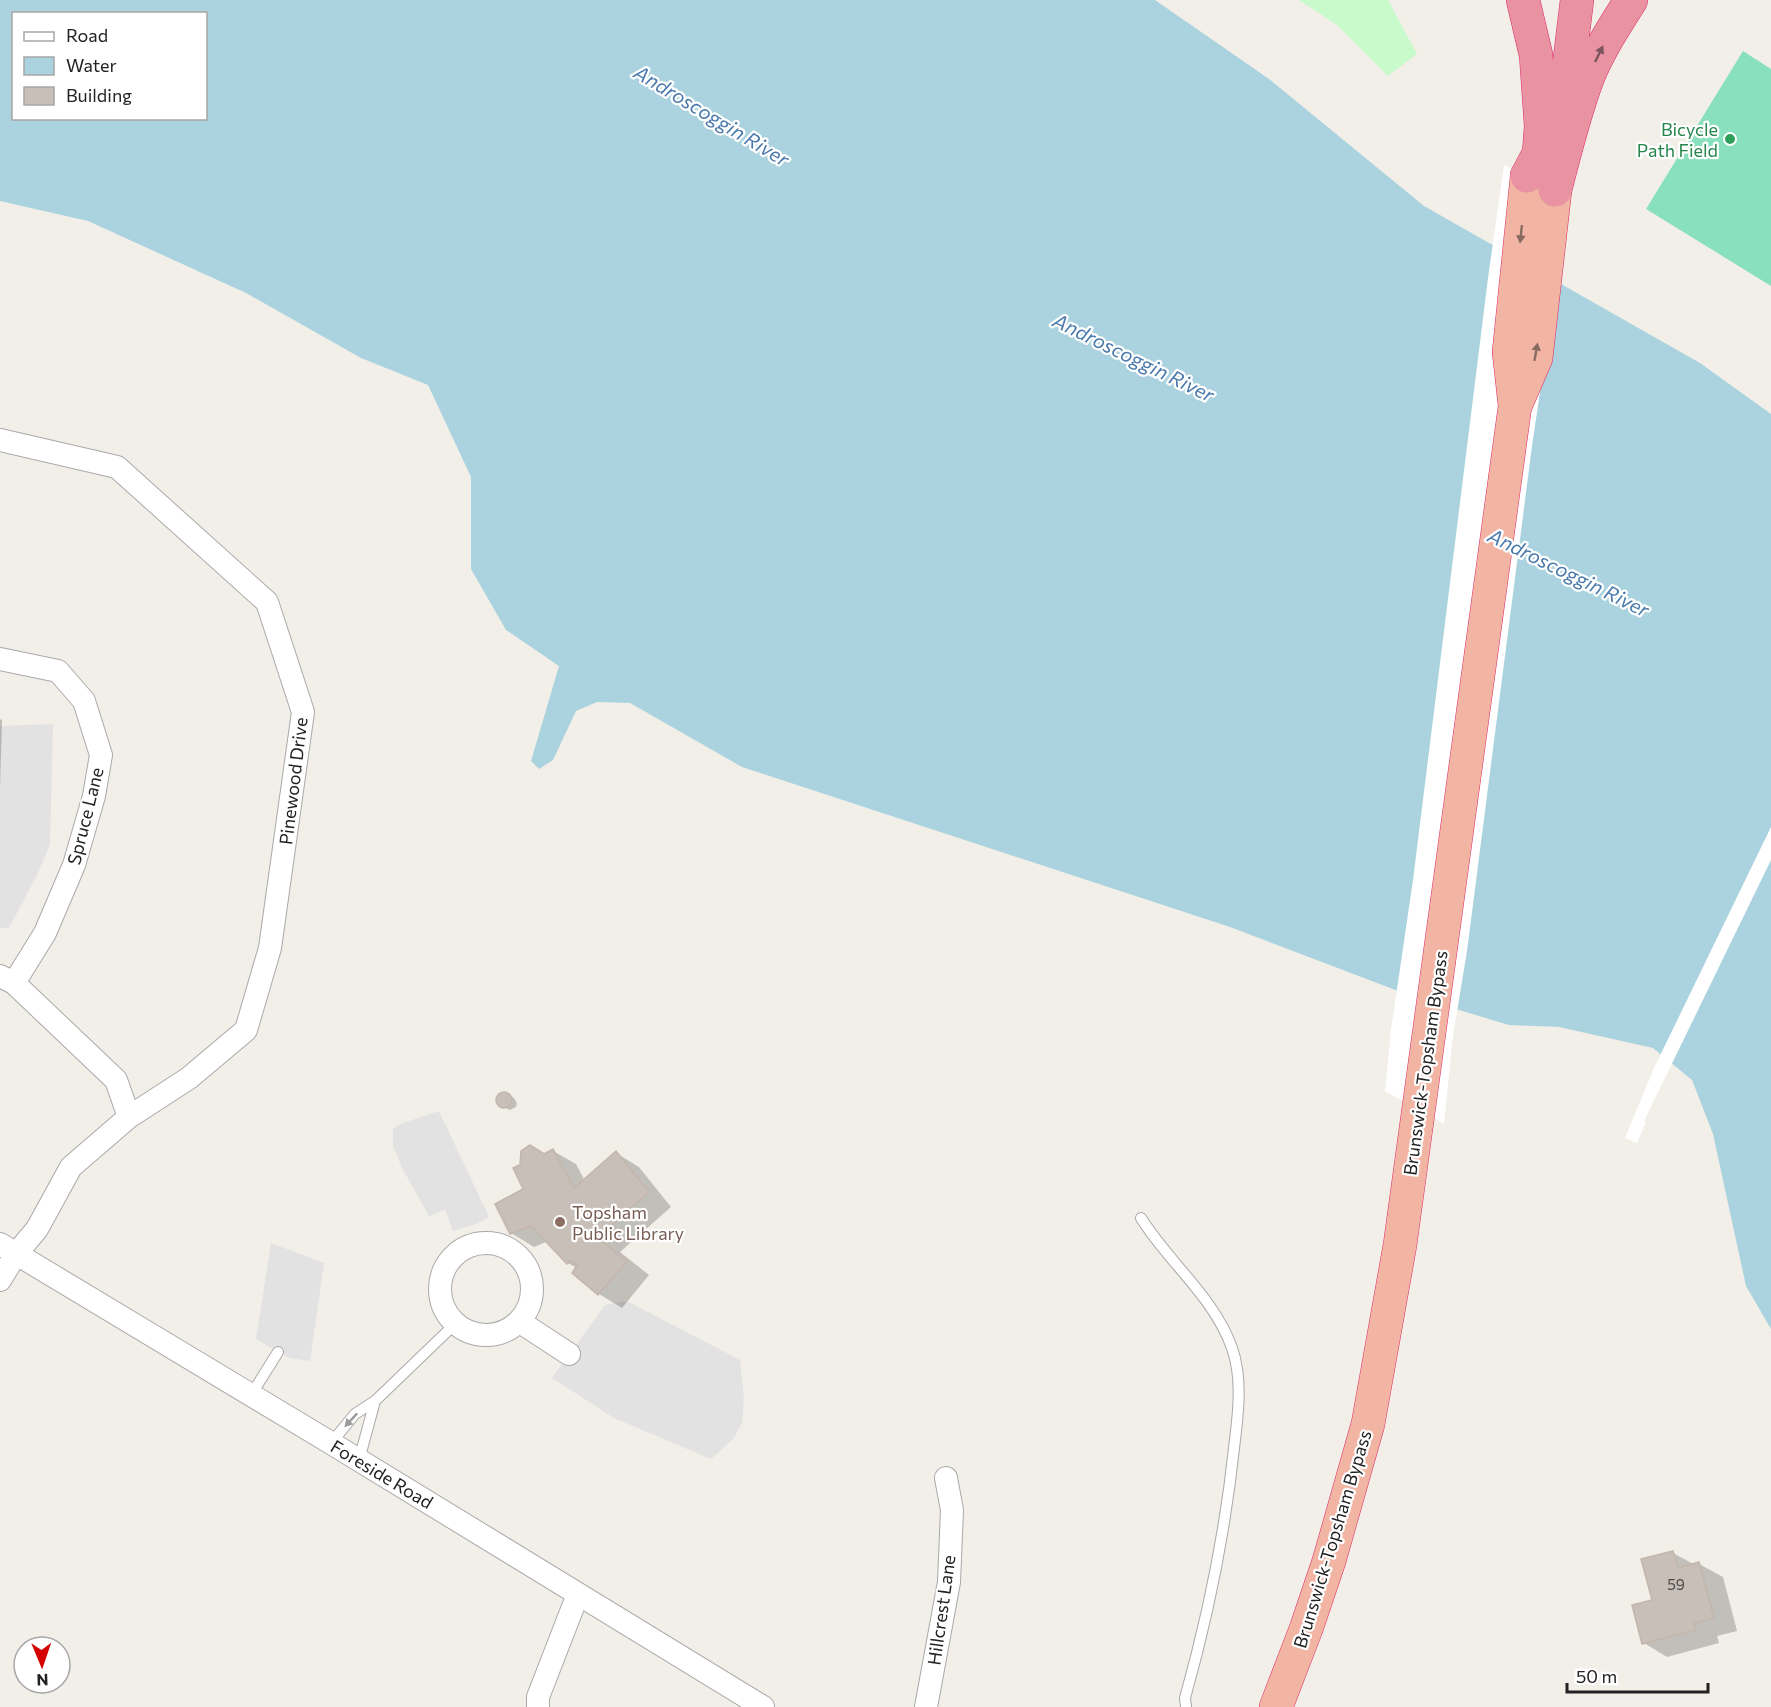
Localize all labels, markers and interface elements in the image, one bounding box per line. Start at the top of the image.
legend [12,12,207,120]
text: Road [66,24,108,46]
one-way arrow [1594,46,1603,63]
text: Water [66,54,117,76]
water label: Androscoggin River [629,59,795,171]
text: Building [66,84,132,106]
place label: Bicycle Path Field [1637,118,1718,161]
marker: Bicycle Path Field [1723,132,1737,146]
one-way arrow [1516,225,1526,244]
water label: Androscoggin River [1049,307,1219,407]
one-way arrow [1532,342,1541,361]
water label: Androscoggin River [1484,522,1654,622]
street label: Pinewood Drive [274,716,312,846]
street label: Spruce Lane [62,765,108,867]
street label: Brunswick-Topsham Bypass [1398,949,1452,1177]
place label: Topsham Public Library [572,1201,684,1244]
marker: Topsham Public Library [553,1215,567,1229]
one-way arrow [344,1412,358,1427]
street label: Brunswick-Topsham Bypass [1288,1427,1376,1651]
street label: Foreside Road [327,1435,437,1513]
street label: Hillcrest Lane [922,1553,960,1667]
house number: 59 [1667,1575,1685,1593]
north arrow [12,1635,72,1695]
scale bar [1567,1656,1708,1694]
text: 50 m [1576,1665,1617,1687]
text: N [36,1671,49,1690]

